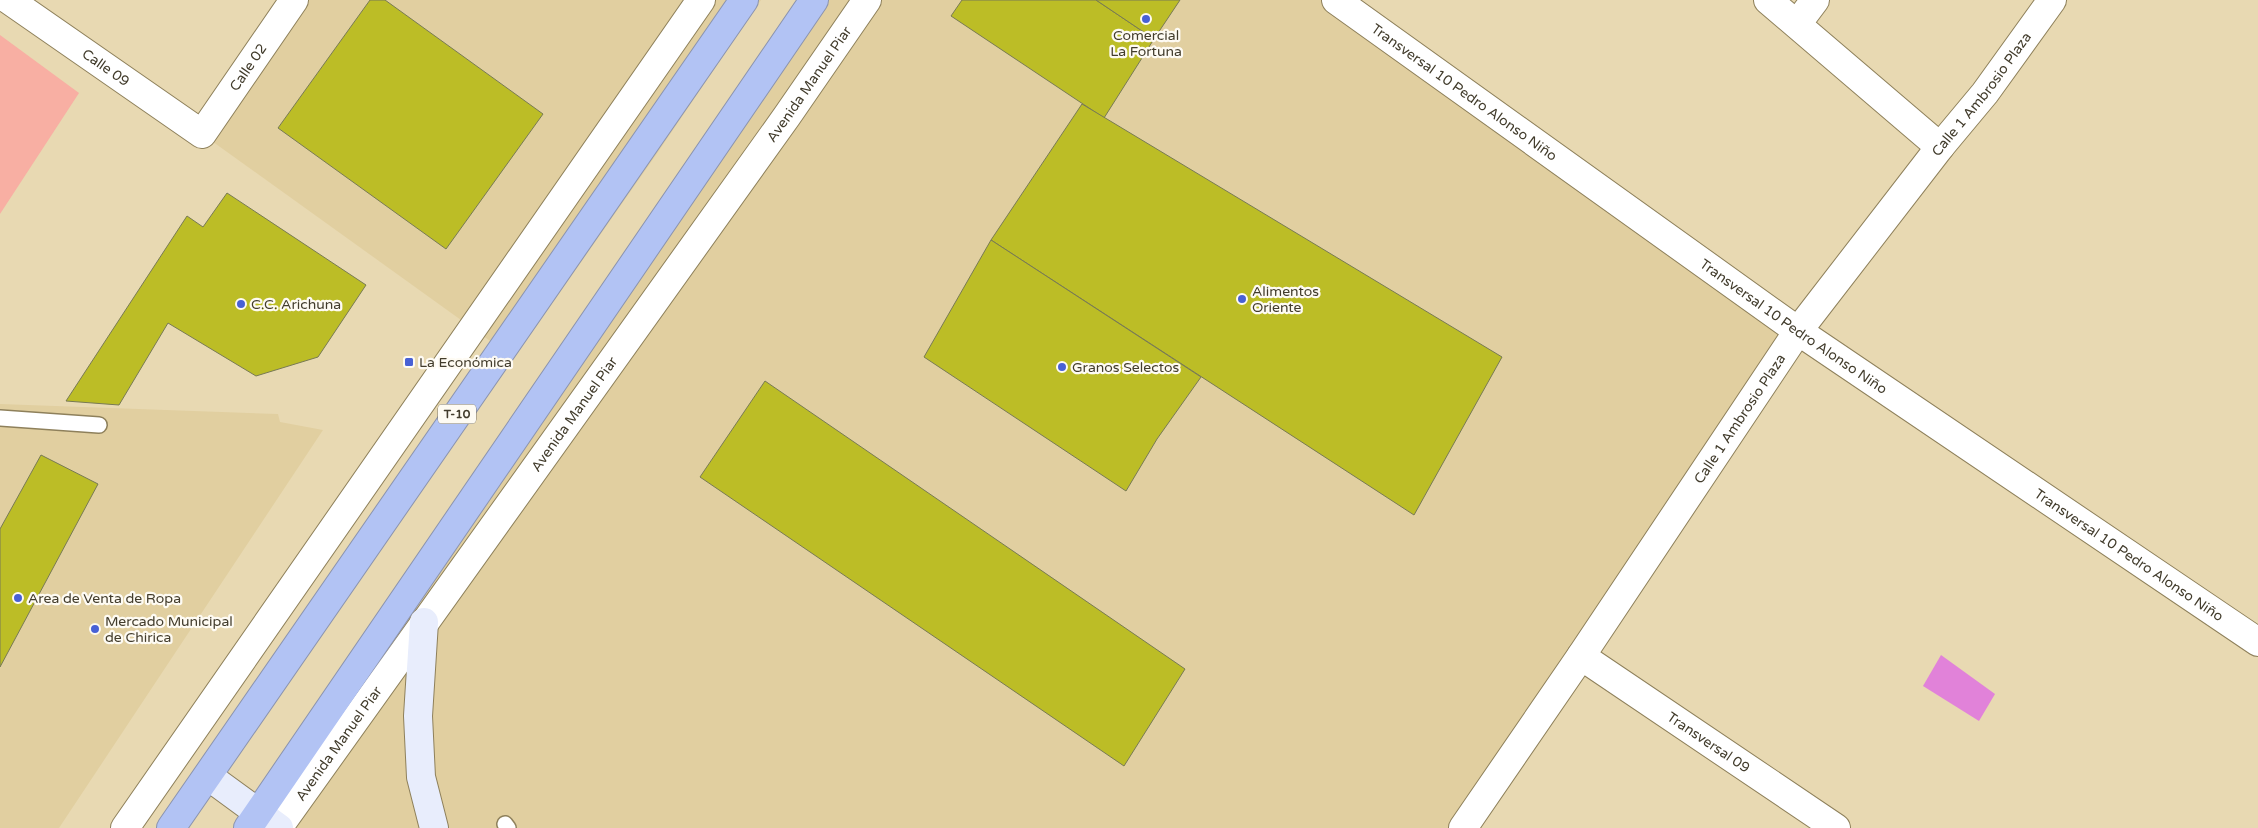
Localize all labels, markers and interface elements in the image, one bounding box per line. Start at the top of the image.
marker: Comercial La Fortuna [1140,13,1152,25]
street label: Transversal 10 Pedro Alonso Niño [1368,20,1560,165]
street label: Avenida Manuel Piar [763,23,856,145]
place label: Comercial La Fortuna [1110,27,1182,60]
street label: Calle 1 Ambrosio Plaza [1928,29,2035,160]
street label: Calle 02 [226,40,271,94]
street label: Calle 09 [79,45,133,90]
street label: Transversal 10 Pedro Alonso Niño [1696,255,1890,398]
place label: Alimentos Oriente [1252,283,1319,316]
marker: Alimentos Oriente [1236,293,1248,305]
place label: C.C. Arichuna [251,296,341,313]
marker: C.C. Arichuna [235,298,247,310]
street label: Calle 1 Ambrosio Plaza [1691,351,1789,487]
street label: Avenida Manuel Piar [528,353,622,475]
place label: La Económica [419,354,512,371]
marker: La Económica [403,356,415,368]
place label: Granos Selectos [1072,359,1179,376]
marker: Granos Selectos [1056,361,1068,373]
road number: T-10 [438,404,476,424]
street label: Transversal 10 Pedro Alonso Niño [2031,485,2227,625]
place label: Area de Venta de Ropa [28,590,181,607]
marker: Area de Venta de Ropa [12,592,24,604]
place label: Mercado Municipal de Chirica [105,613,233,646]
marker: Mercado Municipal de Chirica [89,623,101,635]
street label: Avenida Manuel Piar [292,682,386,804]
street label: Transversal 09 [1664,709,1753,776]

